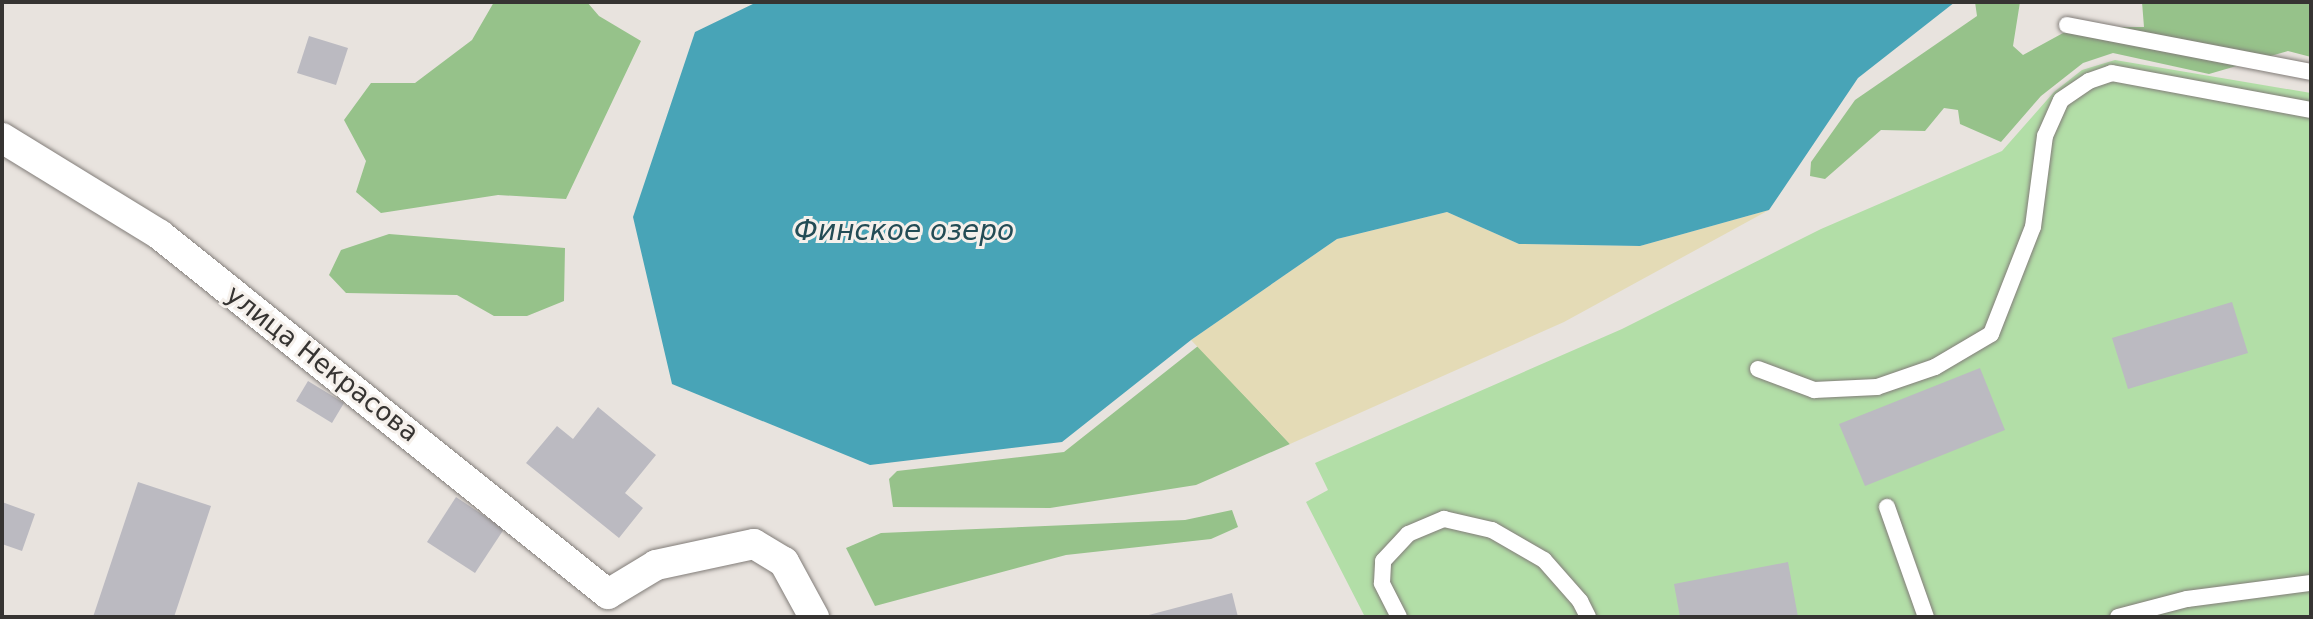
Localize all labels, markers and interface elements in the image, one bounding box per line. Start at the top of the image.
water label: Финское озеро [794,214,1014,248]
street label: улица Некрасова [219,279,425,449]

